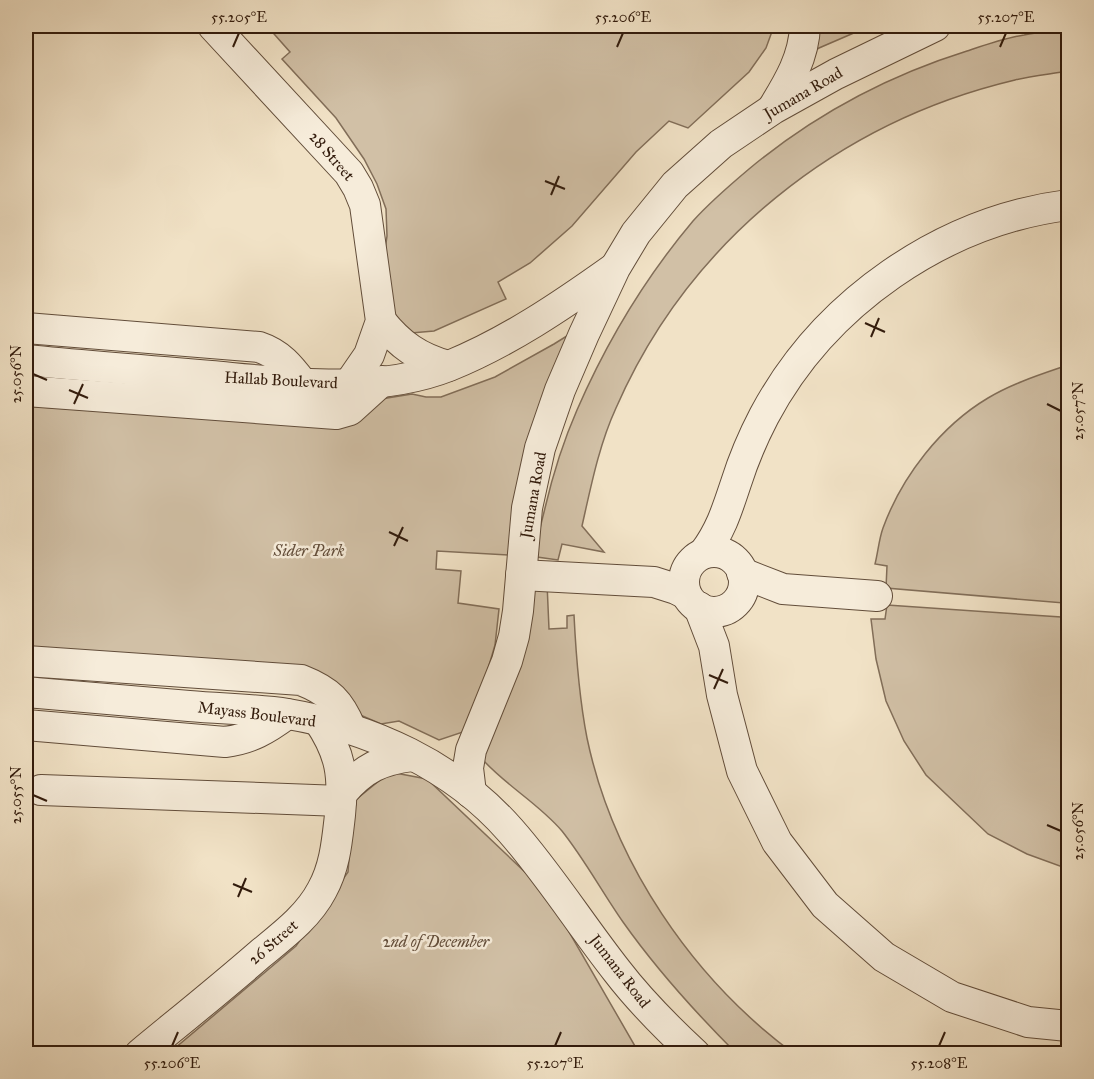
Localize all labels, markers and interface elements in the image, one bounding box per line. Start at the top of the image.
text: 55.205°E [211,8,267,26]
text: 55.206°E [595,8,652,26]
text: 55.207°E [978,8,1035,26]
street label: Jumana Road [759,63,846,125]
street label: 28 Street [305,127,359,185]
text: 25.056°N [7,344,25,403]
street label: Hallab Boulevard [224,368,338,392]
text: 25.057°N [1069,381,1087,440]
street label: Jumana Road [516,450,551,542]
park label: Sider Park [273,541,344,560]
street label: Mayass Boulevard [197,697,317,731]
text: 25.055°N [7,766,25,824]
text: 25.056°N [1069,801,1087,860]
street label: 26 Street [244,915,302,969]
street label: Jumana Road [583,929,655,1012]
park label: 2nd of December [383,932,491,951]
text: 55.206°E [144,1054,201,1072]
text: 55.207°E [527,1054,584,1072]
text: 55.208°E [911,1054,968,1072]

